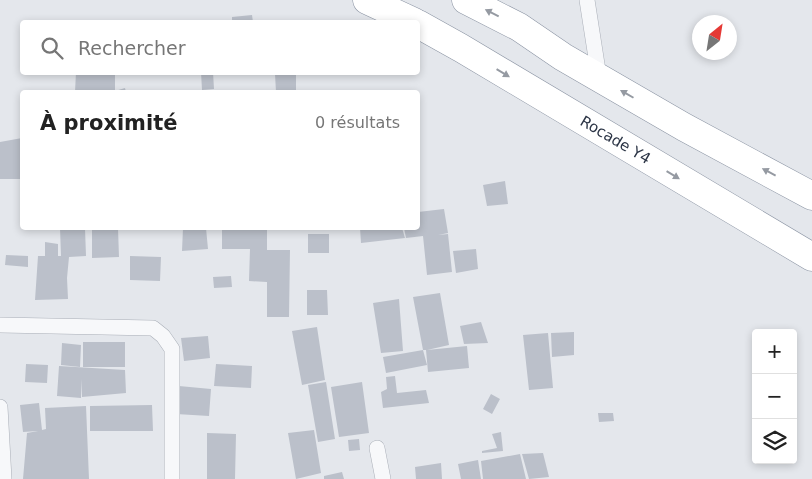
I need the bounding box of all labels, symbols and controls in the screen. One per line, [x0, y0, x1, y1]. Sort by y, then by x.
one-way arrow [485, 9, 499, 17]
north arrow [692, 15, 737, 60]
search box [20, 20, 420, 75]
icon: search [38, 34, 66, 62]
text: Rechercher [78, 37, 186, 59]
one-way arrow [496, 69, 509, 78]
one-way arrow [620, 90, 634, 98]
text: À proximité [40, 111, 177, 135]
street label: Rocade Y4 [577, 112, 654, 168]
text: 0 résultats [315, 113, 400, 132]
one-way arrow [762, 168, 777, 176]
one-way arrow [666, 170, 679, 179]
map controls [752, 329, 797, 464]
button: + [752, 329, 797, 374]
button: − [752, 374, 797, 419]
button: layers [752, 419, 797, 464]

